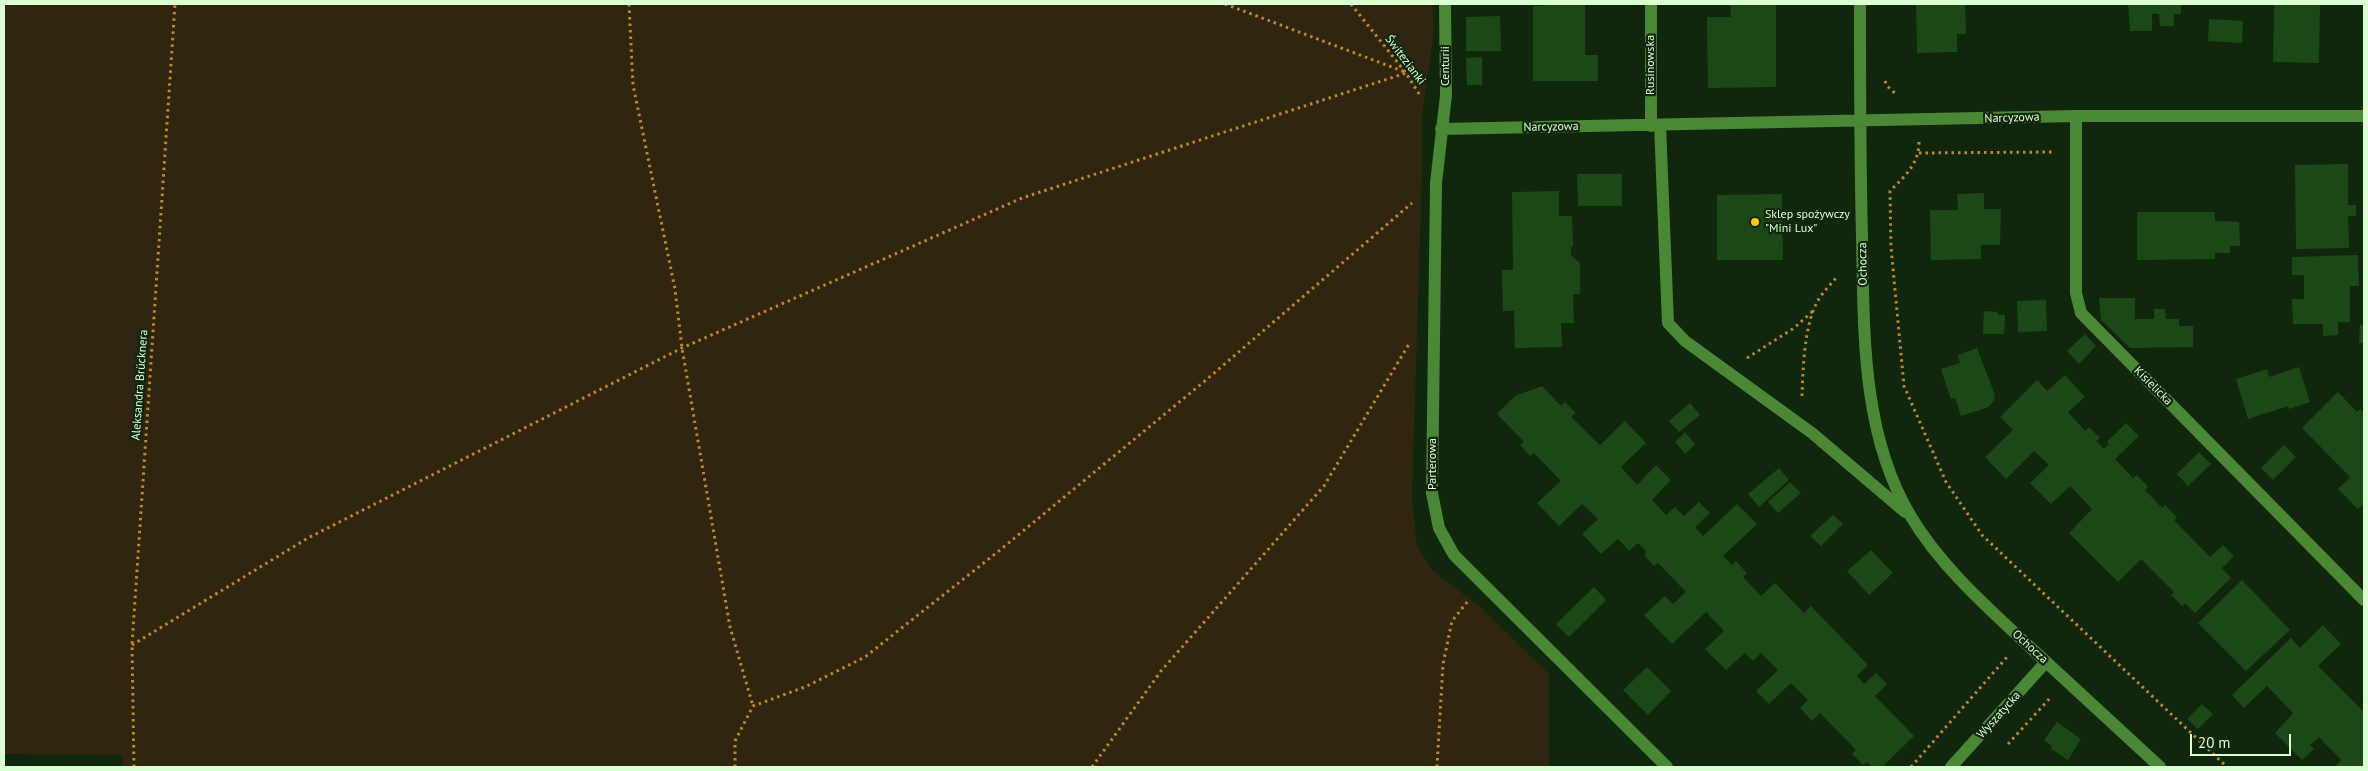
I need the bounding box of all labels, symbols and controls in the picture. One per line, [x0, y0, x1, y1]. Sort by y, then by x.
street label: Świtezianki [1382, 32, 1428, 88]
street label: Rusinowska [1644, 35, 1658, 95]
street label: Centurii [1439, 46, 1453, 86]
street label: Narcyzowa [1984, 110, 2040, 126]
street label: Narcyzowa [1523, 119, 1579, 135]
place label: Sklep spożywczy "Mini Lux" [1765, 208, 1850, 236]
marker: Sklep spożywczy "Mini Lux" [1749, 216, 1761, 228]
street label: Ochocza [1855, 242, 1871, 286]
street label: Aleksandra Brücknera [129, 329, 151, 441]
street label: Kisielicka [2131, 364, 2175, 408]
street label: Parterowa [1426, 438, 1440, 490]
street label: Ochocza [2009, 627, 2051, 667]
street label: Wyszatycka [1974, 689, 2024, 741]
scale bar [2193, 724, 2294, 756]
text: 20 m [2198, 733, 2231, 752]

